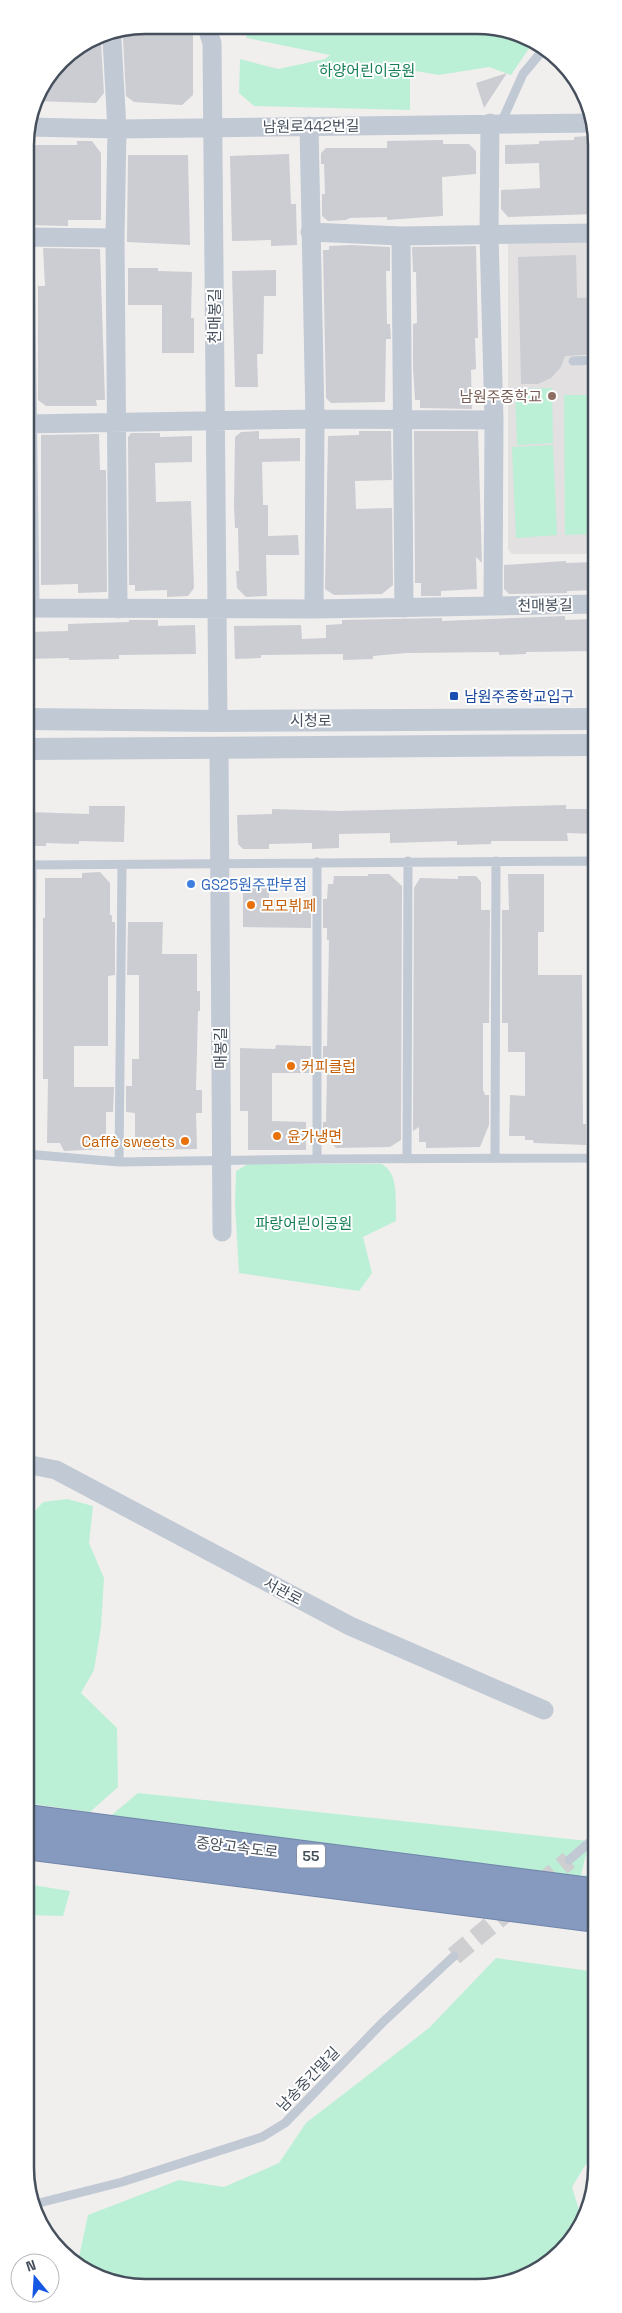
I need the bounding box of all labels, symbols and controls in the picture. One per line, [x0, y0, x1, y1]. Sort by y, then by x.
park label: 하양어린이공원 [319, 61, 415, 80]
street label: 남원로442번길 [262, 116, 360, 136]
street label: 천매봉길 [205, 288, 224, 344]
place label: 남원주중학교 [459, 387, 542, 406]
marker: 남원주중학교 [546, 390, 558, 402]
street label: 천매봉길 [517, 595, 573, 615]
place label: 남원주중학교입구 [464, 687, 574, 706]
marker: 남원주중학교입구 [448, 690, 460, 702]
street label: 시청로 [290, 711, 332, 730]
place label: GS25원주판부점 [201, 875, 307, 894]
marker: GS25원주판부점 [185, 878, 197, 890]
place label: 모모뷔페 [261, 896, 316, 915]
marker: 모모뷔페 [245, 899, 257, 911]
street label: 매봉길 [211, 1027, 230, 1069]
place label: 커피클럽 [301, 1057, 356, 1076]
marker: 커피클럽 [285, 1060, 297, 1072]
place label: 윤가냉면 [287, 1127, 342, 1146]
marker: 윤가냉면 [271, 1130, 283, 1142]
place label: Caffè sweets [81, 1132, 175, 1151]
marker: Caffè sweets [179, 1135, 191, 1147]
park label: 파랑어린이공원 [256, 1214, 352, 1233]
street label: 서관로 [260, 1573, 306, 1609]
street label: 중앙고속도로 [195, 1833, 279, 1861]
road number: 55 [297, 1844, 325, 1868]
street label: 남송중간말길 [272, 2043, 344, 2115]
north arrow [10, 2253, 60, 2303]
text: N [24, 2256, 38, 2276]

